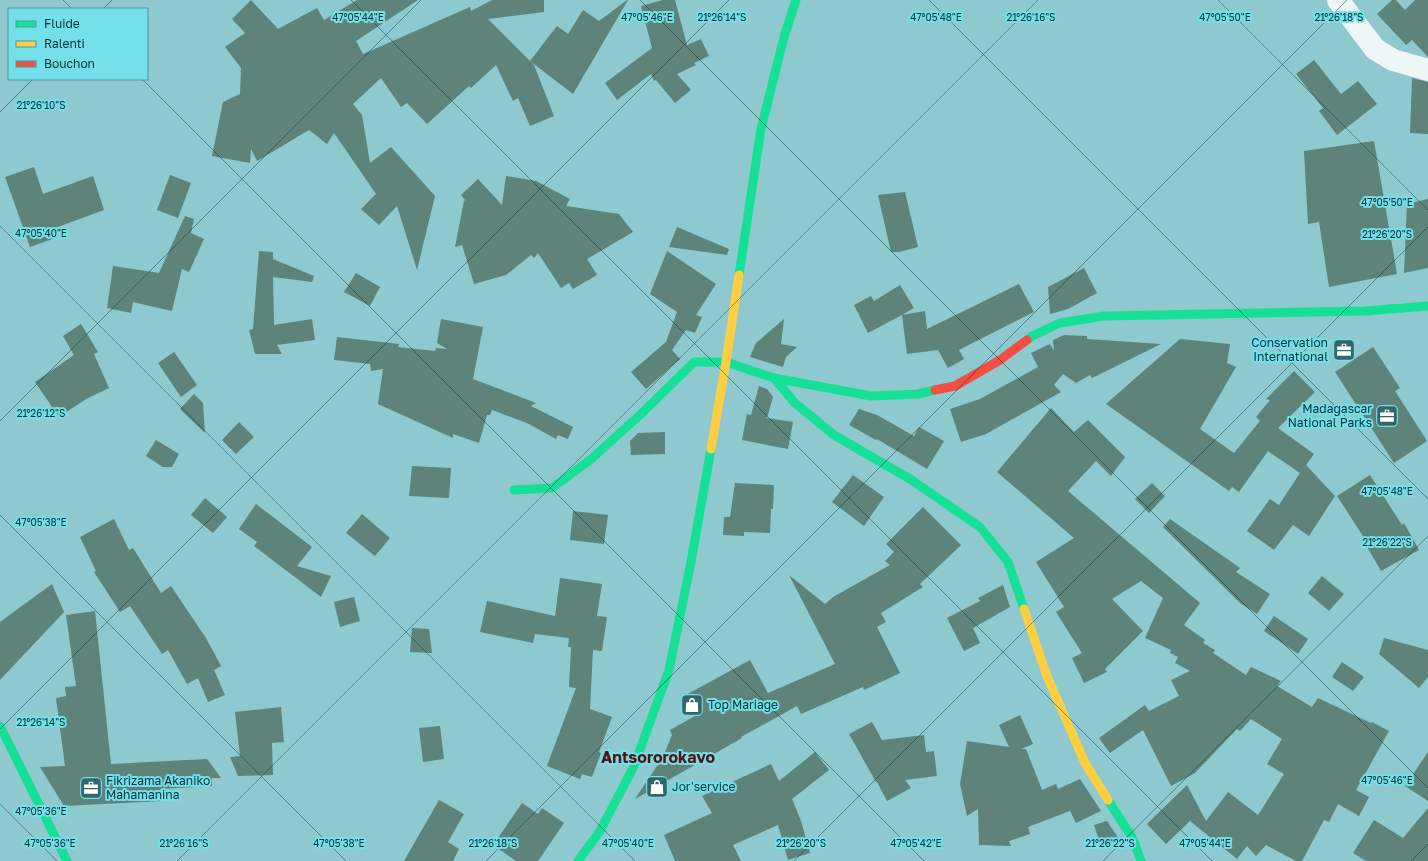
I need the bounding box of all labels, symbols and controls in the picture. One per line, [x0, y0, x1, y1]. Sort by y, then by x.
legend [8, 8, 148, 80]
text: 47°05'44"E [332, 11, 384, 23]
text: 47°05'46"E [621, 11, 673, 23]
text: 21°26'14"S [697, 11, 747, 23]
text: 47°05'48"E [910, 11, 962, 23]
text: 21°26'16"S [1007, 11, 1056, 23]
text: 47°05'50"E [1199, 11, 1251, 23]
text: 21°26'18"S [1314, 11, 1364, 23]
text: Fluide [44, 16, 80, 31]
text: Ralenti [44, 36, 85, 51]
text: Bouchon [44, 56, 95, 71]
text: 21°26'10"S [16, 99, 66, 111]
text: 47°05'50"E [1361, 196, 1413, 208]
text: 47°05'40"E [15, 227, 67, 239]
text: 21°26'20"S [1362, 228, 1412, 240]
place label: Conservation International [1251, 335, 1328, 364]
office icon: Conservation International [1331, 337, 1357, 363]
place label: Madagascar National Parks [1288, 401, 1372, 430]
office icon: Madagascar National Parks [1374, 403, 1400, 429]
text: 21°26'12"S [17, 407, 65, 419]
text: 47°05'48"E [1361, 485, 1413, 497]
text: 47°05'38"E [15, 516, 67, 528]
text: 21°26'22"S [1362, 536, 1412, 548]
shop icon: Top Mariage [679, 692, 705, 718]
place label: Top Mariage [708, 697, 778, 712]
text: 21°26'14"S [16, 716, 66, 728]
district label: Antsororokavo [601, 747, 716, 767]
place label: Fikrizama Akaniko Mahamanina [106, 773, 210, 802]
shop icon: Jor'service [644, 774, 670, 800]
text: 47°05'46"E [1361, 774, 1413, 786]
office icon: Fikrizama Akaniko Mahamanina [78, 775, 104, 801]
place label: Jor'service [672, 779, 735, 794]
text: 47°05'36"E [15, 805, 67, 817]
text: 47°05'36"E [24, 837, 76, 849]
text: 21°26'16"S [160, 837, 209, 849]
text: 47°05'38"E [313, 837, 365, 849]
text: 21°26'18"S [468, 837, 518, 849]
text: 47°05'40"E [602, 837, 654, 849]
text: 21°26'20"S [776, 837, 826, 849]
text: 47°05'42"E [890, 837, 942, 849]
text: 21°26'22"S [1085, 837, 1135, 849]
text: 47°05'44"E [1179, 837, 1231, 849]

